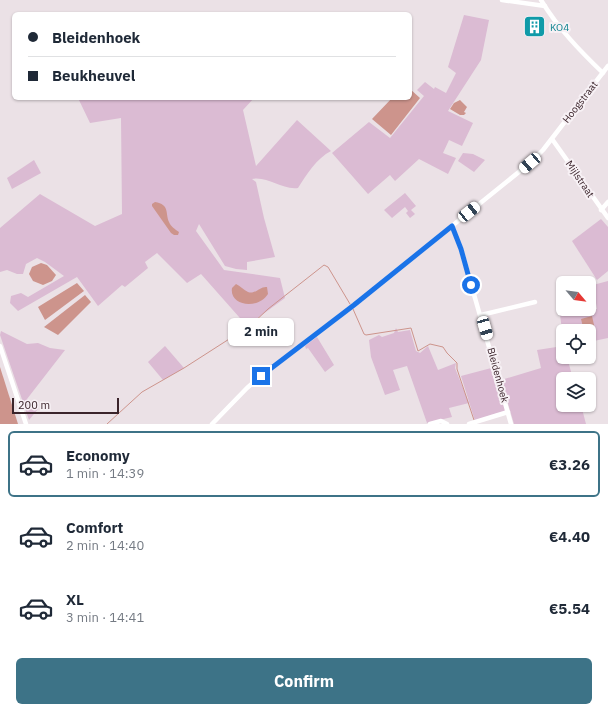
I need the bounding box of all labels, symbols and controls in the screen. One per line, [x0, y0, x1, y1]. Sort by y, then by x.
building icon: KO4 [521, 14, 547, 40]
place label: KO4 [550, 21, 569, 34]
text: Bleidenhoek [52, 28, 140, 47]
text: Beukheuvel [52, 66, 135, 85]
street label: Hoogstraat [560, 78, 601, 126]
car [517, 151, 543, 175]
street label: Mijlstraat [563, 158, 597, 200]
car [456, 200, 482, 224]
route start [462, 276, 480, 294]
north arrow [556, 276, 596, 316]
map controls [556, 276, 596, 412]
car [476, 315, 494, 341]
callout: 2 min [228, 318, 294, 346]
text: 2 min [244, 323, 278, 340]
button: locate [556, 324, 596, 364]
street label: Bleidenhoek [484, 346, 512, 405]
route end [252, 367, 270, 385]
button: layers [556, 372, 596, 412]
scale bar [12, 396, 119, 415]
text: 200 m [18, 398, 50, 412]
icon: car [18, 446, 54, 482]
text: Economy [66, 446, 130, 465]
text: €3.26 [549, 455, 590, 474]
text: 1 min · 14:39 [66, 465, 144, 482]
icon: car [18, 518, 54, 554]
text: Comfort [66, 518, 123, 537]
text: €4.40 [549, 527, 590, 546]
text: 2 min · 14:40 [66, 537, 144, 554]
icon: car [18, 590, 54, 626]
text: XL [66, 590, 84, 609]
text: €5.54 [549, 599, 590, 618]
text: 3 min · 14:41 [66, 609, 144, 626]
button: Confirm [16, 658, 592, 704]

